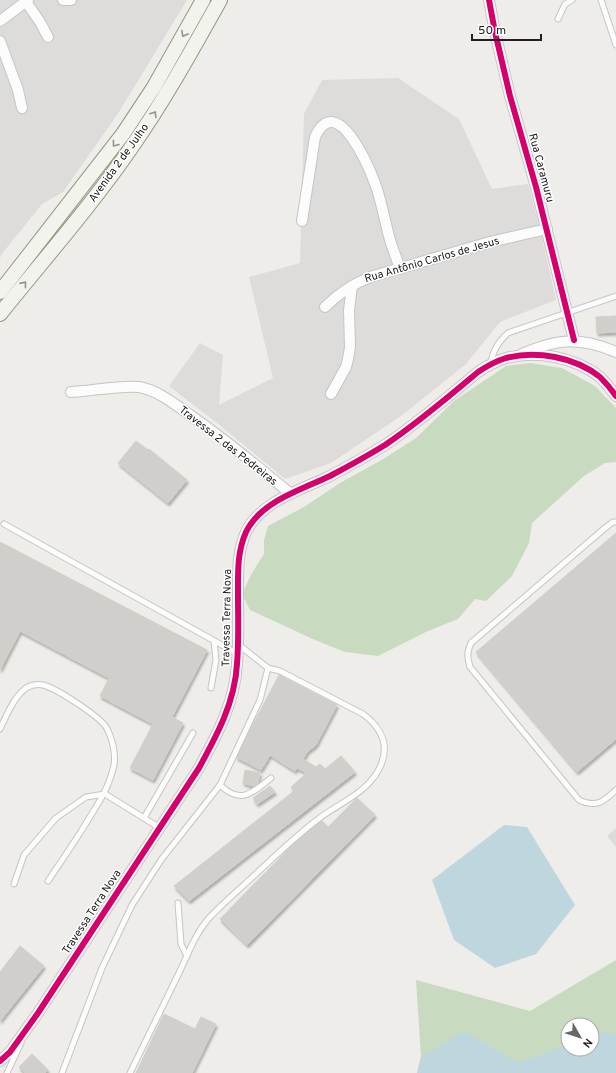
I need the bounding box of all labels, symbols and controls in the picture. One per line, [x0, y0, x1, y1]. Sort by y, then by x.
scale bar [472, 16, 541, 42]
text: 50 m [478, 23, 506, 39]
one-way arrow [182, 30, 189, 37]
one-way arrow [149, 111, 157, 118]
street label: Avenida 2 de Julho [86, 121, 152, 205]
street label: Rua Caramuru [525, 132, 557, 204]
one-way arrow [112, 140, 120, 147]
street label: Rua Antônio Carlos de Jesus [363, 234, 501, 286]
one-way arrow [20, 281, 27, 289]
street label: Travessa 2 das Pedreiras [176, 403, 280, 489]
street label: Travessa Terra Nova [219, 569, 235, 667]
street label: Travessa Terra Nova [59, 867, 125, 957]
north arrow [560, 1017, 600, 1057]
text: N [579, 1035, 595, 1050]

